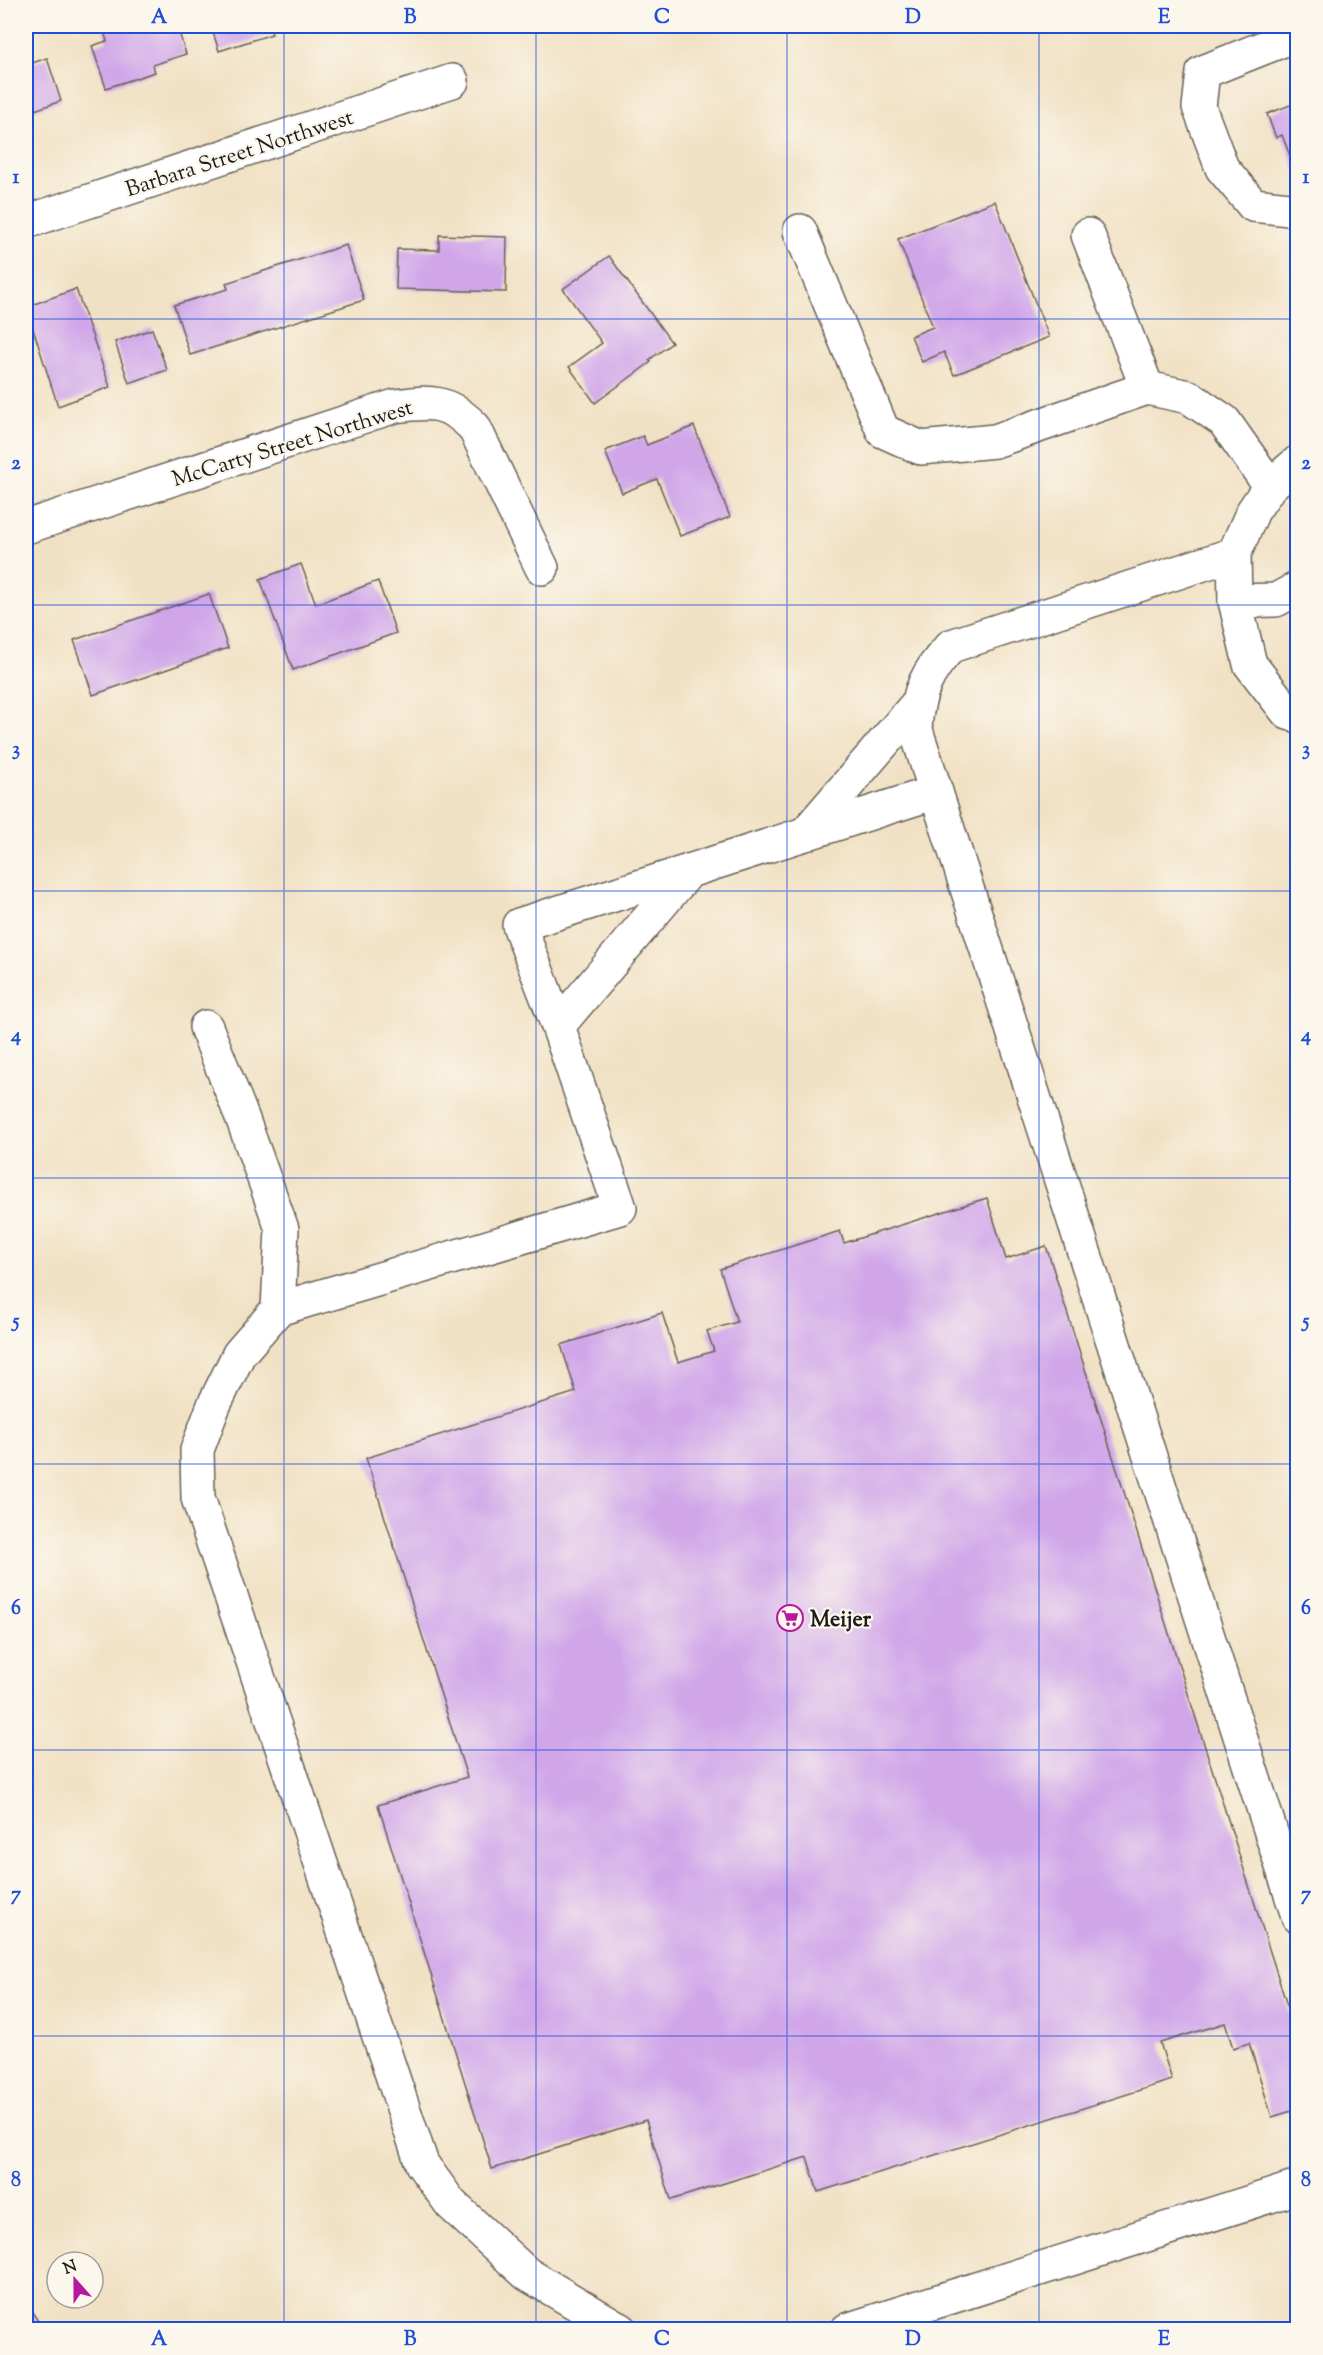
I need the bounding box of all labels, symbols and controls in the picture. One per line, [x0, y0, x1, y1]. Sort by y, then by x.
text: A [151, 4, 168, 33]
text: B [404, 4, 417, 33]
text: C [654, 4, 670, 33]
text: D [905, 4, 921, 33]
text: E [1158, 4, 1171, 33]
street label: Barbara Street Northwest [122, 103, 359, 207]
text: 1 [13, 164, 20, 193]
text: 1 [1303, 164, 1310, 193]
street label: McCarty Street Northwest [169, 393, 418, 497]
text: 2 [11, 450, 21, 479]
text: 2 [1301, 450, 1311, 479]
text: 3 [12, 736, 20, 765]
text: 3 [1302, 736, 1310, 765]
text: 4 [10, 1022, 21, 1051]
text: 4 [1300, 1022, 1311, 1051]
text: 5 [11, 1308, 20, 1337]
text: 5 [1301, 1308, 1310, 1337]
text: 6 [11, 1595, 21, 1624]
text: 6 [1301, 1595, 1311, 1624]
supermarket icon: Meijer [775, 1603, 805, 1633]
place label: Meijer [810, 1605, 872, 1637]
text: 7 [11, 1881, 22, 1910]
text: 7 [1301, 1881, 1312, 1910]
text: 8 [11, 2167, 21, 2196]
text: 8 [1301, 2167, 1311, 2196]
north arrow [45, 2250, 105, 2310]
text: N [60, 2255, 81, 2281]
text: A [151, 2326, 168, 2355]
text: B [404, 2326, 417, 2355]
text: C [654, 2326, 670, 2355]
text: D [905, 2326, 921, 2355]
text: E [1158, 2326, 1171, 2355]

